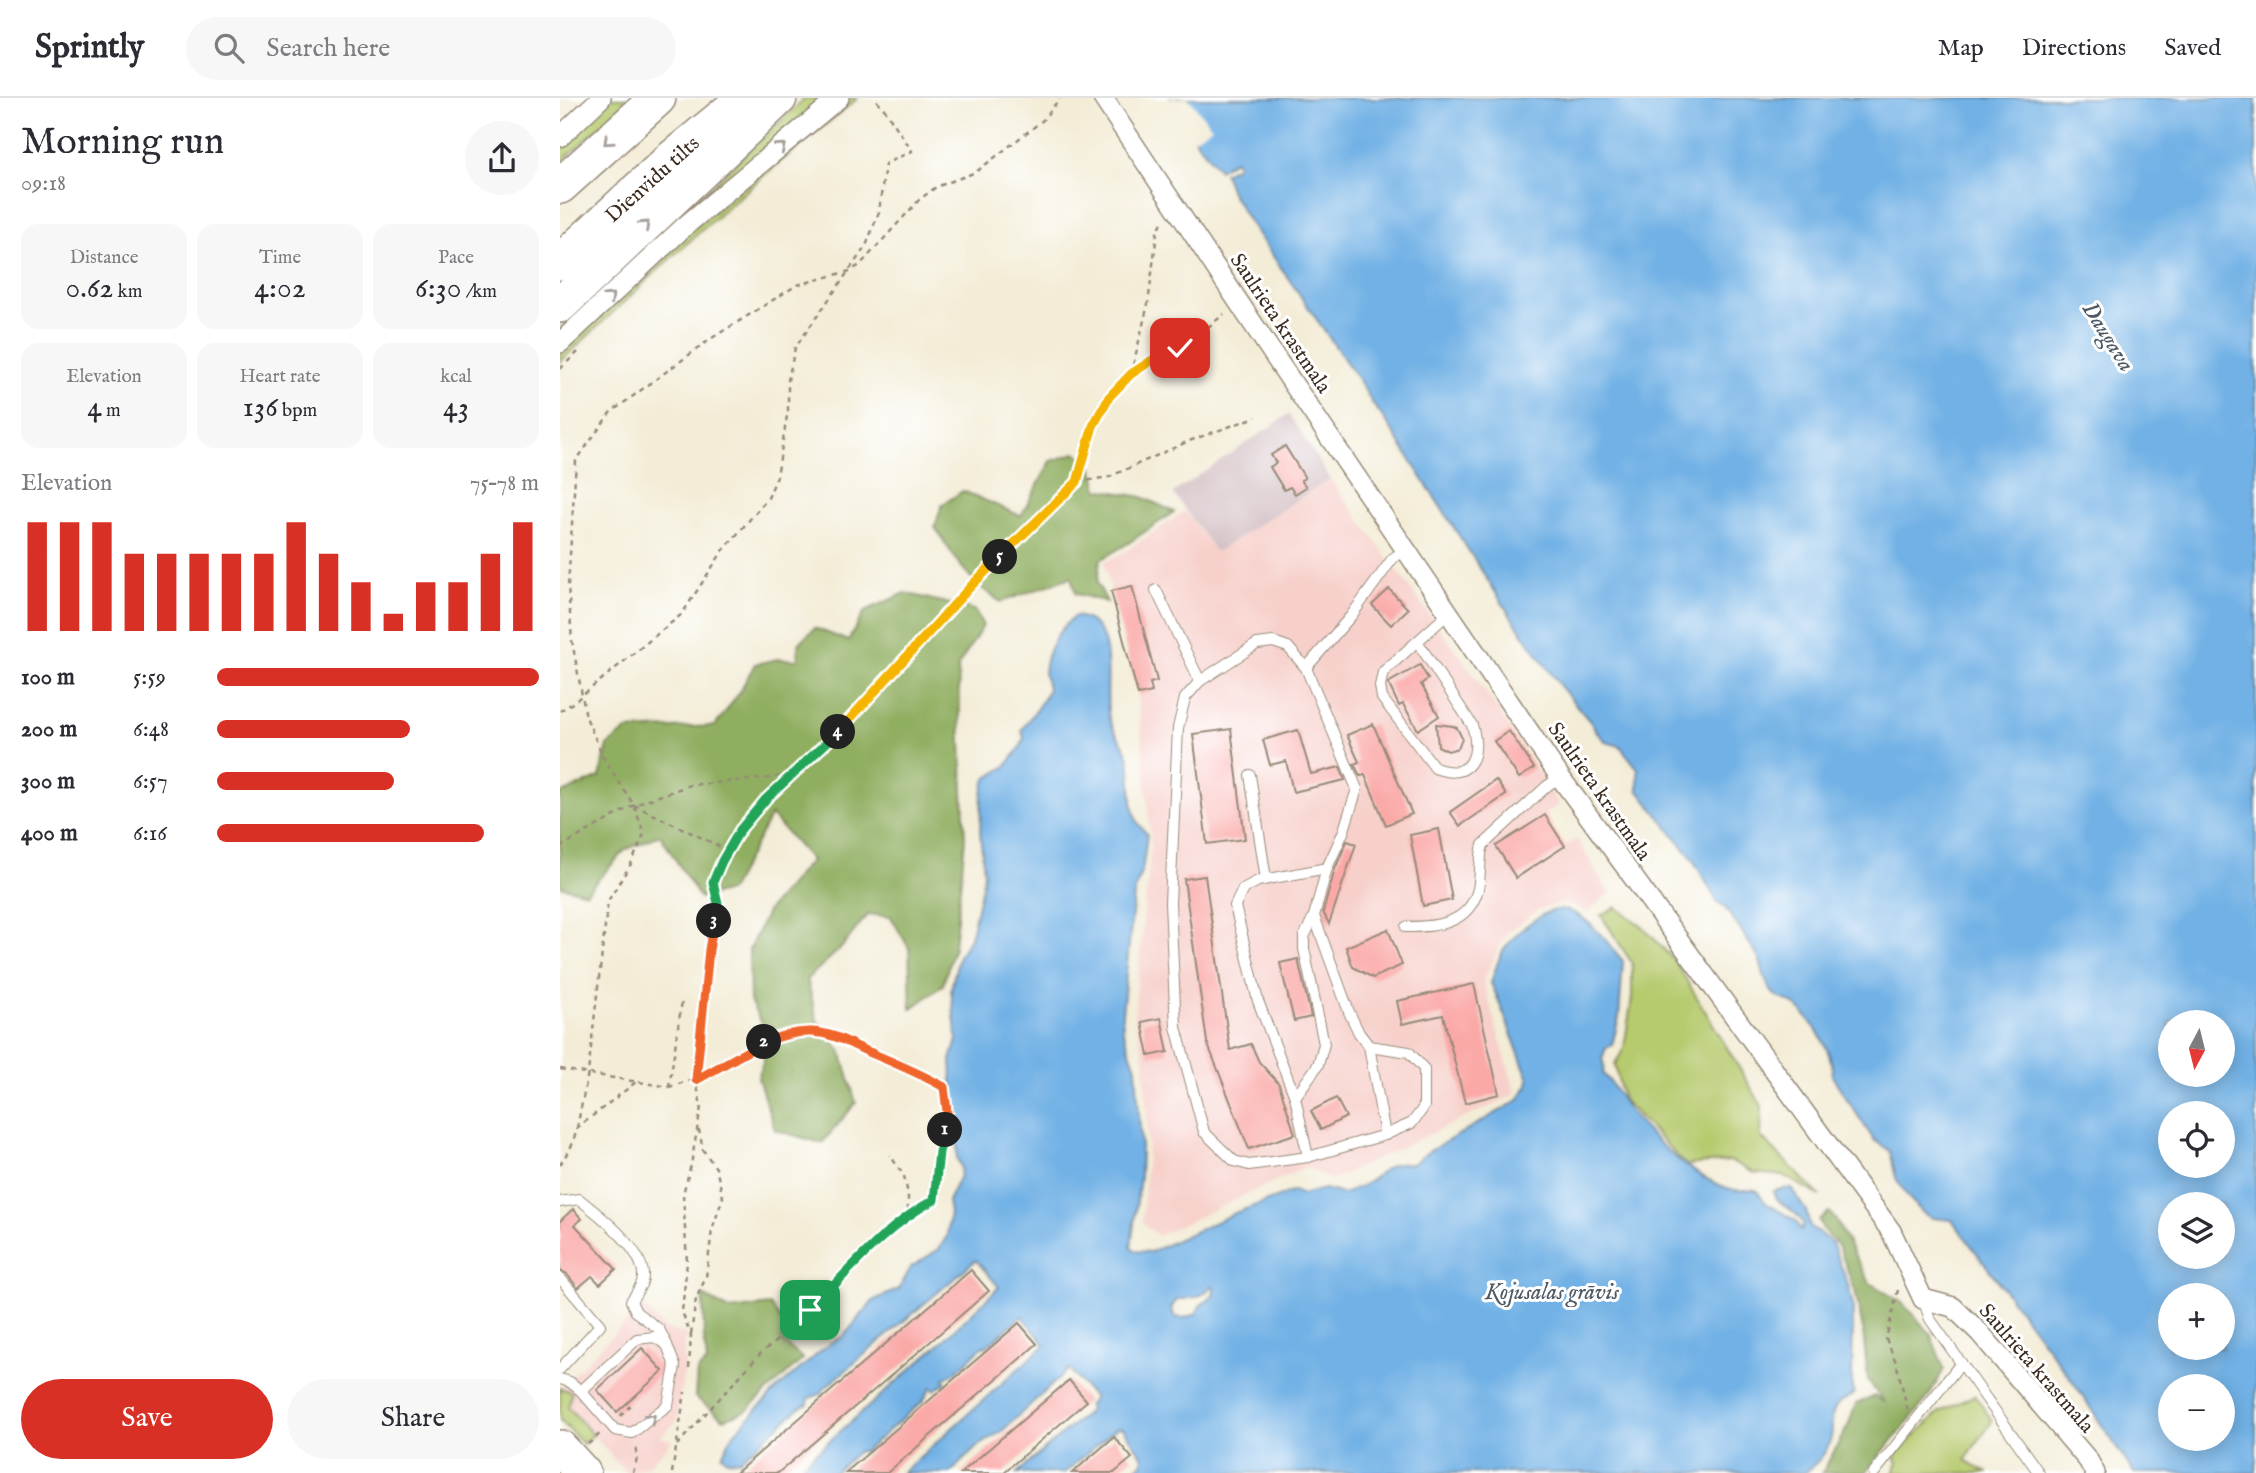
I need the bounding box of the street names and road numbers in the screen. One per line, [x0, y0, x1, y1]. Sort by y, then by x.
street label: Dienvidu tilts [600, 131, 706, 230]
street label: Saulrieta krastmala [1223, 249, 1337, 400]
street label: Saulrieta krastmala [1541, 717, 1657, 867]
street label: Saulrieta krastmala [1972, 1299, 2100, 1440]

